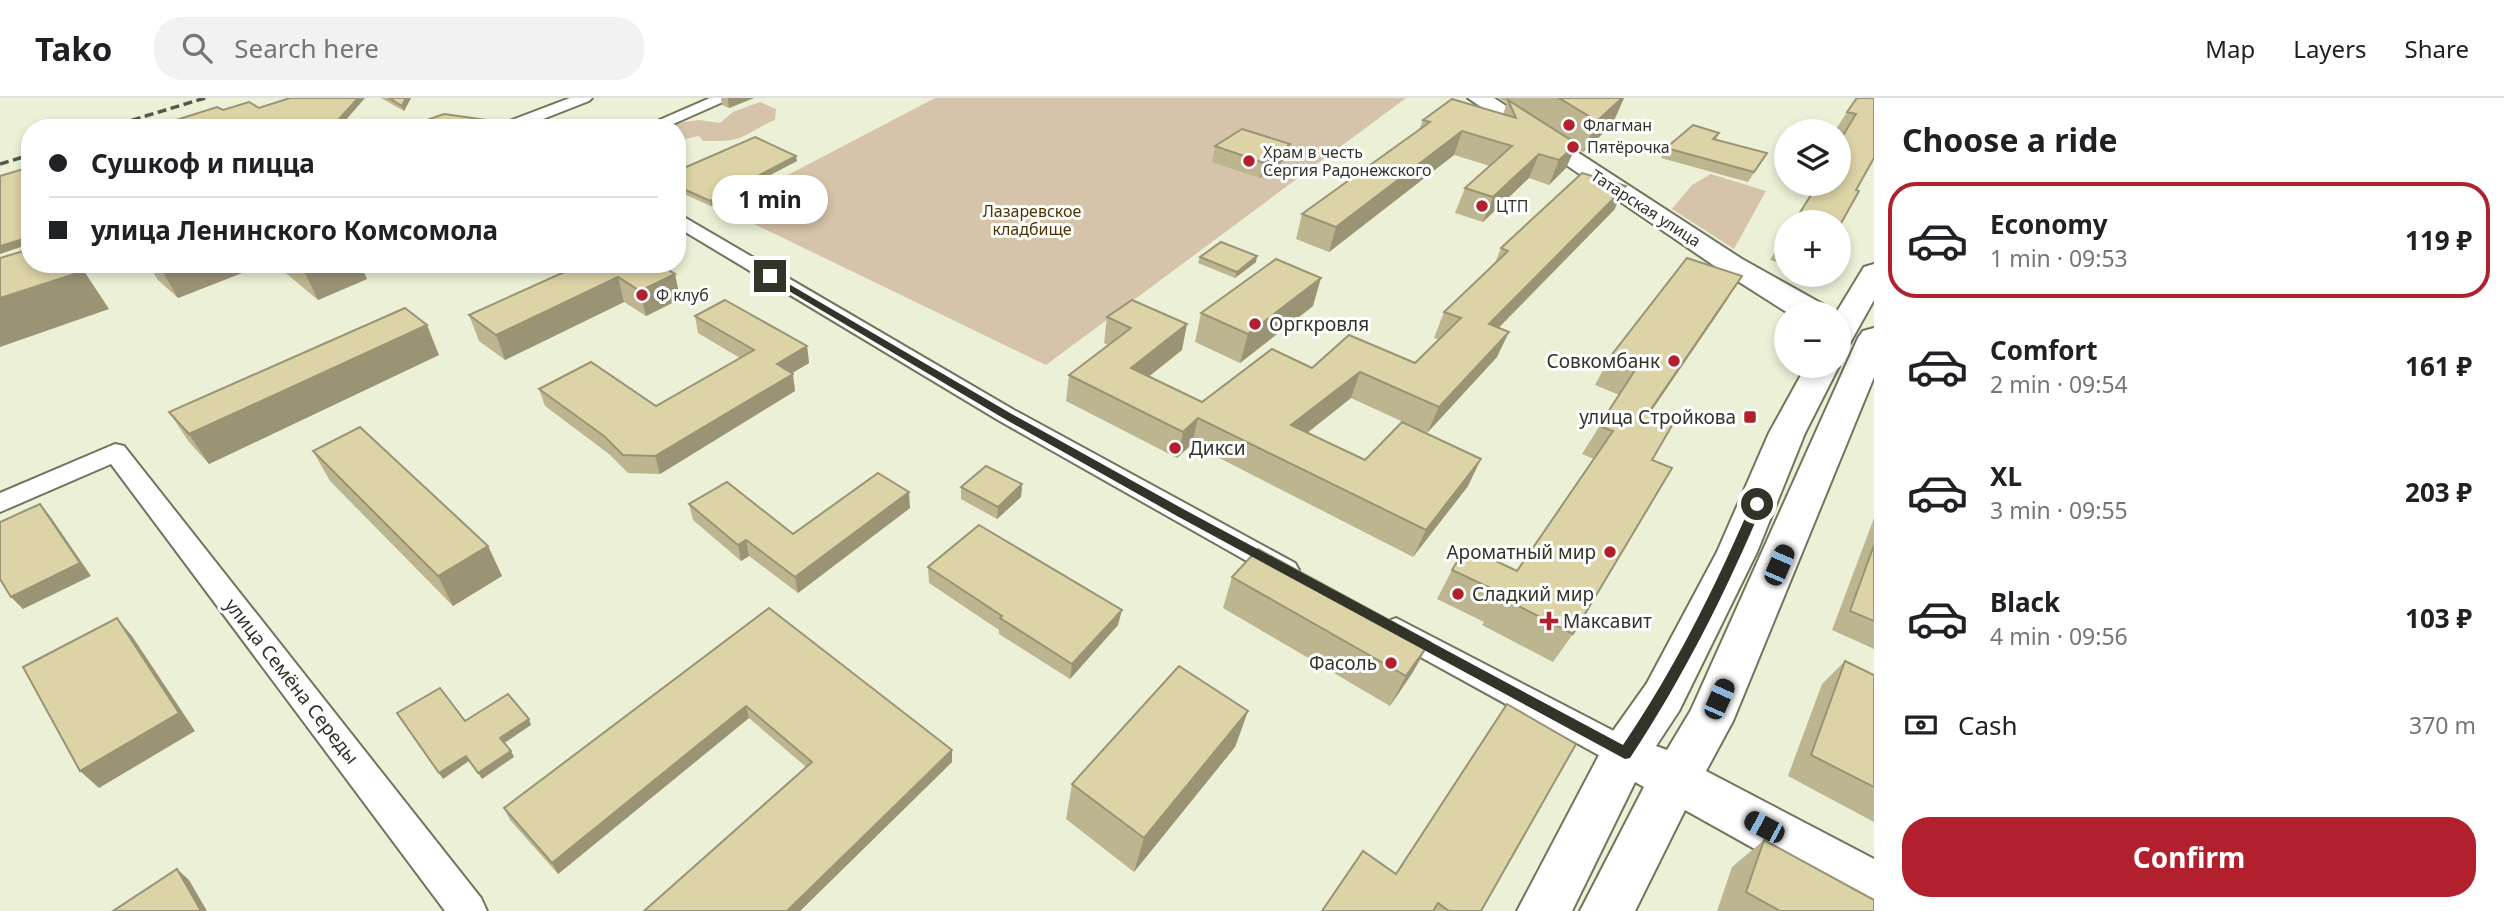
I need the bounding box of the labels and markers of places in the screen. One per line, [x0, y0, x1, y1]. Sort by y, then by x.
place label: Флагман [1583, 114, 1652, 136]
marker: Флагман [1561, 117, 1577, 133]
place label: Пятёрочка [1587, 136, 1670, 158]
marker: Пятёрочка [1565, 139, 1581, 155]
place label: Храм в честь Сергия Радонежского [1263, 141, 1432, 181]
marker: Храм в честь Сергия Радонежского [1241, 153, 1257, 169]
place label: ЦТП [1496, 195, 1528, 217]
marker: ЦТП [1474, 198, 1490, 214]
place label: Ф клуб [656, 284, 709, 306]
marker: Ф клуб [634, 287, 650, 303]
place label: Оргкровля [1269, 311, 1369, 337]
marker: Оргкровля [1247, 316, 1263, 332]
place label: Совкомбанк [1547, 348, 1660, 374]
marker: Совкомбанк [1666, 353, 1682, 369]
place label: улица Стройкова [1579, 404, 1736, 430]
marker: улица Стройкова [1742, 409, 1758, 425]
place label: Дикси [1189, 435, 1246, 461]
marker: Дикси [1167, 440, 1183, 456]
place label: Ароматный мир [1446, 539, 1596, 565]
marker: Ароматный мир [1602, 544, 1618, 560]
place label: Сладкий мир [1472, 581, 1594, 607]
marker: Сладкий мир [1450, 586, 1466, 602]
place label: Максавит [1563, 608, 1652, 634]
marker: Максавит [1541, 613, 1557, 629]
place label: Фасоль [1309, 650, 1377, 676]
marker: Фасоль [1383, 655, 1399, 671]

